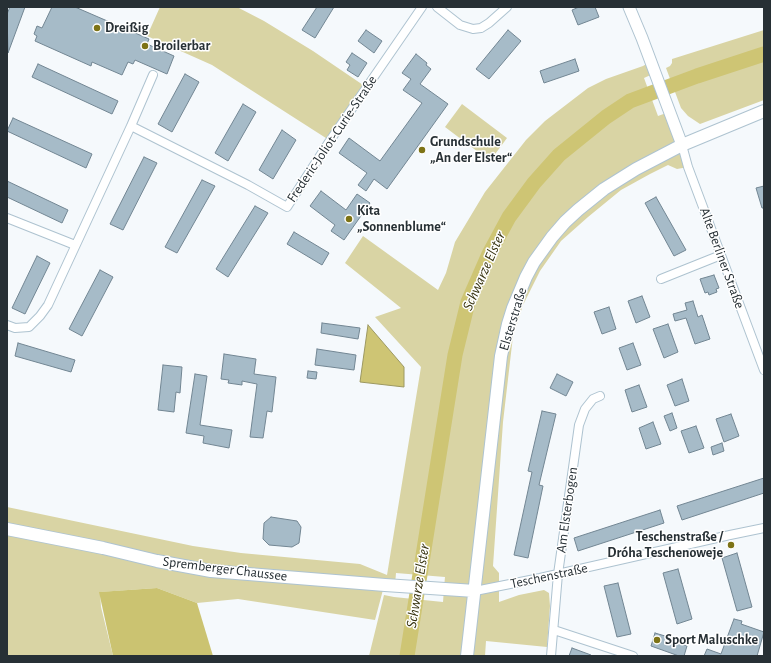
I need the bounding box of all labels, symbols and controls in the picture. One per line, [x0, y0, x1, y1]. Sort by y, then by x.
place label: Dreißig [105, 20, 148, 36]
marker: Dreißig [92, 23, 102, 33]
place label: Broilerbar [153, 38, 210, 54]
marker: Broilerbar [140, 41, 150, 51]
street label: Frederic-Joliot-Curie-Straße [283, 72, 381, 206]
place label: Grundschule „An der Elster“ [430, 134, 512, 166]
marker: Grundschule „An der Elster“ [417, 145, 427, 155]
place label: Kita „Sonnenblume“ [357, 203, 446, 236]
street label: Alte Berliner Straße [696, 205, 748, 311]
marker: Kita „Sonnenblume“ [344, 214, 354, 224]
water label: Schwarze Elster [459, 229, 509, 313]
street label: Elsterstraße [495, 285, 531, 353]
street label: Am Elsterbogen [553, 466, 581, 554]
place label: Teschenstraße / Dróha Teschenoweje [607, 529, 723, 562]
marker: Teschenstraße / Dróha Teschenoweje [726, 540, 736, 550]
water label: Schwarze Elster [403, 543, 433, 629]
street label: Spremberger Chaussee [162, 553, 288, 585]
street label: Teschenstraße [509, 560, 589, 592]
place label: Sport Maluschke [665, 632, 758, 648]
marker: Sport Maluschke [652, 635, 662, 645]

